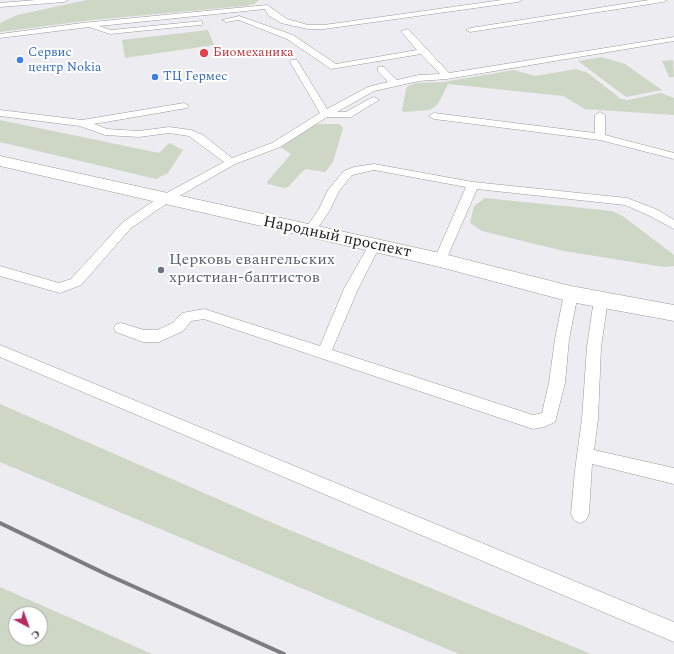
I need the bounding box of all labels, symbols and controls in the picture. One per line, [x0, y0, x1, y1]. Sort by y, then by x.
place label: Сервис центр Nokia [28, 45, 101, 76]
place label: Биомеханика [213, 45, 294, 61]
marker: Биомеханика [198, 47, 210, 59]
marker: Сервис центр Nokia [15, 55, 25, 65]
place label: ТЦ Гермес [163, 69, 227, 85]
marker: ТЦ Гермес [150, 72, 160, 82]
street label: Народный проспект [261, 213, 413, 263]
place label: Церковь евангельских христиан-баптистов [169, 251, 335, 289]
marker: Церковь евангельских христиан-баптистов [156, 265, 166, 275]
north arrow [8, 606, 48, 646]
text: С [27, 626, 44, 644]

